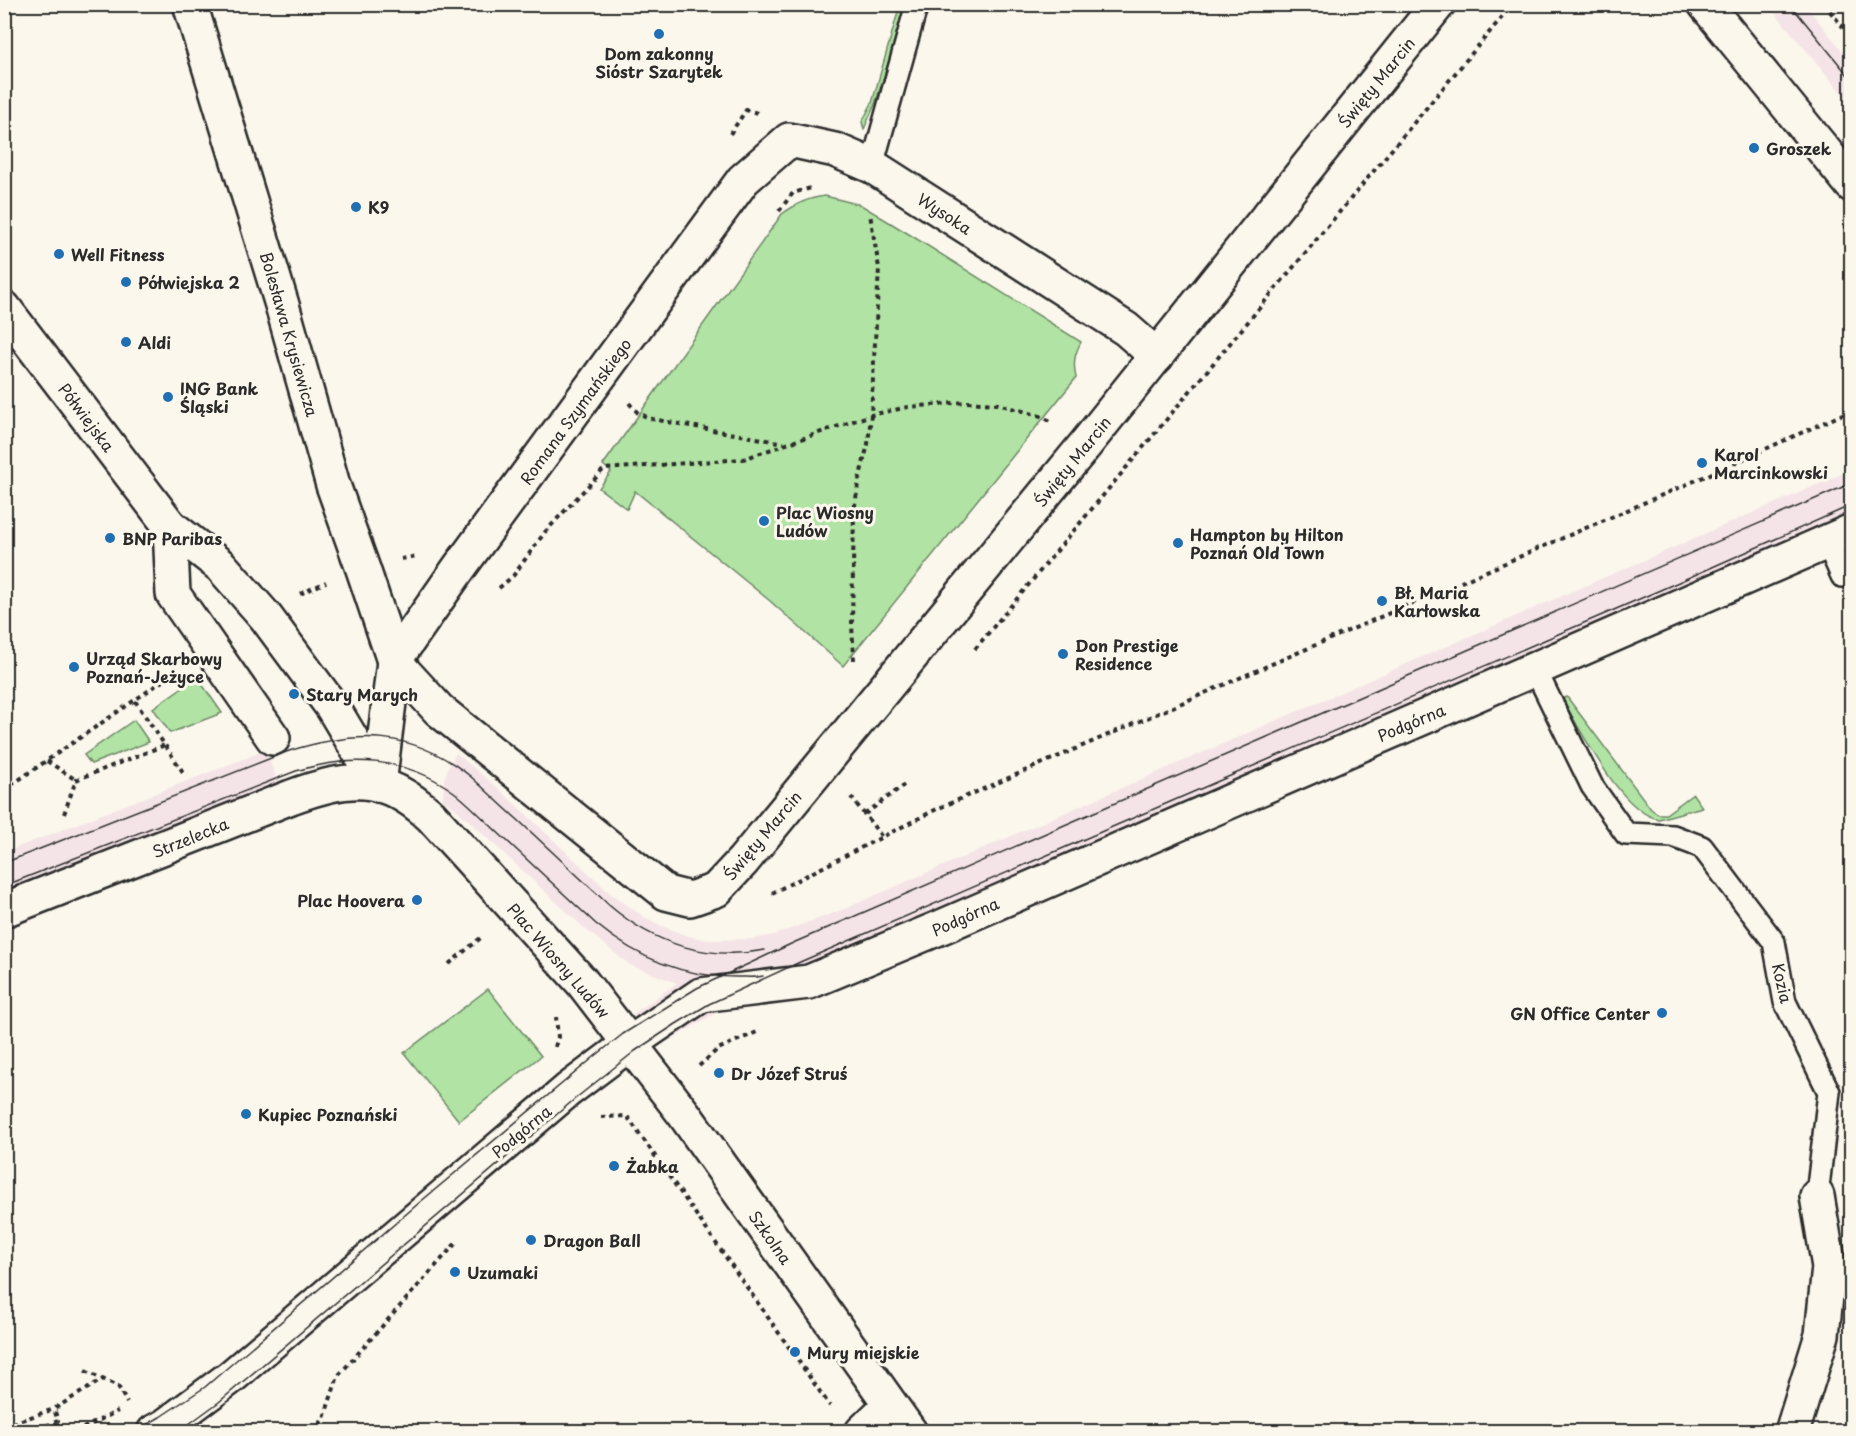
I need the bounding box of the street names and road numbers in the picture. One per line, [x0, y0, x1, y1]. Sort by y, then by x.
street label: Święty Marcin [1332, 32, 1420, 132]
street label: Wysoka [913, 186, 977, 240]
street label: Bolesława Krysiewicza [255, 249, 325, 419]
street label: Romana Szymańskiego [514, 333, 636, 489]
street label: Półwiejska [53, 377, 121, 457]
street label: Święty Marcin [1028, 411, 1116, 511]
street label: Podgórna [1373, 697, 1449, 747]
street label: Święty Marcin [717, 785, 807, 885]
street label: Strzelecka [148, 811, 232, 863]
street label: Podgórna [927, 890, 1003, 942]
street label: Plac Wiosny Ludów [502, 897, 616, 1023]
street label: Kozia [1767, 961, 1799, 1006]
street label: Podgórna [486, 1099, 556, 1163]
street label: Szkolna [744, 1205, 798, 1269]

